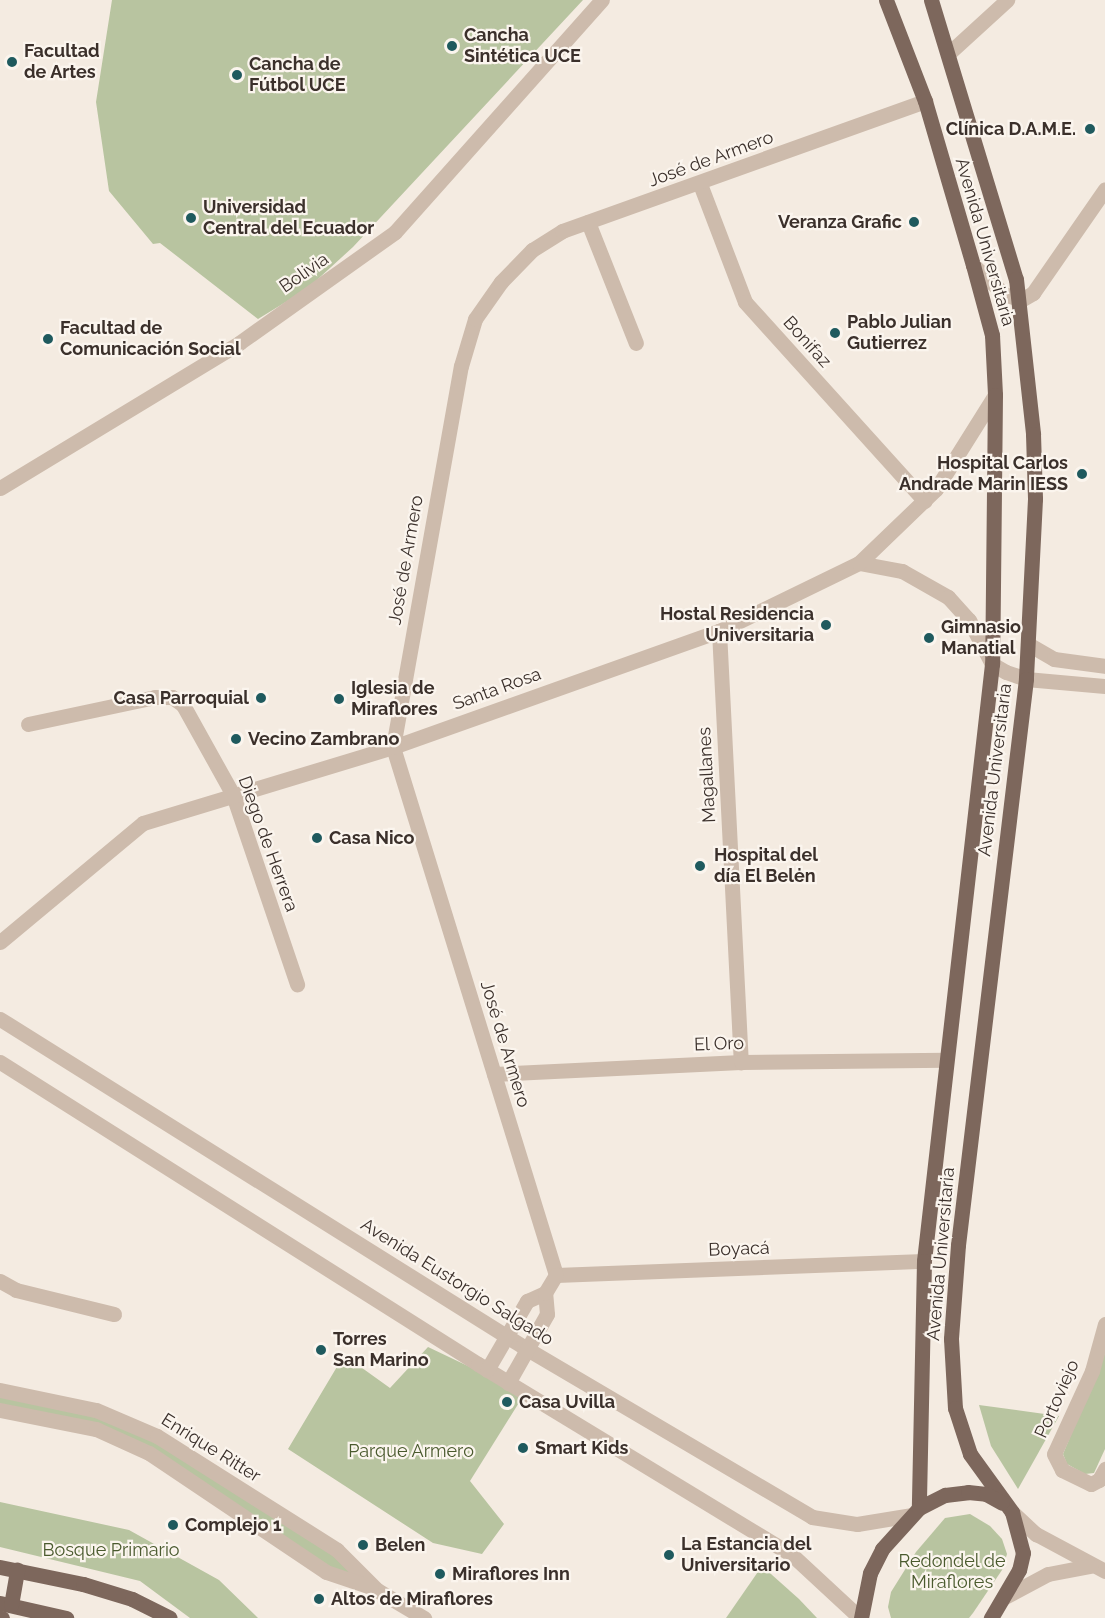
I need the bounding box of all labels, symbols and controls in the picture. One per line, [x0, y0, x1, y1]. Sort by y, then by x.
place label: Cancha Sintética UCE [464, 25, 581, 68]
marker: Cancha Sintética UCE [445, 39, 459, 53]
place label: Facultad de Artes [24, 41, 100, 84]
place label: Cancha de Fútbol UCE [249, 54, 346, 97]
marker: Facultad de Artes [5, 55, 19, 69]
marker: Cancha de Fútbol UCE [230, 68, 244, 82]
place label: Clínica D.A.M.E. [946, 118, 1076, 140]
marker: Clínica D.A.M.E. [1081, 120, 1099, 138]
street label: José de Armero [645, 126, 777, 192]
street label: Avenida Universitaria [951, 155, 1019, 329]
place label: Universidad Central del Ecuador [203, 197, 375, 240]
marker: Universidad Central del Ecuador [184, 211, 198, 225]
place label: Veranza Grafic [778, 211, 902, 233]
marker: Veranza Grafic [907, 215, 921, 229]
street label: Bolivia [275, 248, 333, 298]
street label: Bonifaz [778, 312, 836, 372]
place label: Pablo Julian Gutierrez [847, 312, 952, 354]
place label: Facultad de Comunicación Social [60, 318, 241, 360]
marker: Pablo Julian Gutierrez [828, 326, 842, 340]
marker: Facultad de Comunicación Social [41, 332, 55, 346]
place label: Hospital Carlos Andrade Marin IESS [899, 453, 1068, 496]
marker: Hospital Carlos Andrade Marin IESS [1073, 465, 1091, 483]
street label: José de Armero [384, 493, 428, 627]
place label: Hostal Residencia Universitaria [659, 604, 814, 646]
place label: Gimnasio Manatial [941, 617, 1021, 660]
marker: Hostal Residencia Universitaria [819, 618, 833, 632]
marker: Gimnasio Manatial [922, 631, 936, 645]
street label: Santa Rosa [450, 663, 544, 715]
place label: Iglesia de Miraflores [351, 678, 438, 720]
street label: Avenida Universitaria [974, 682, 1016, 858]
place label: Casa Parroquial [113, 687, 249, 709]
marker: Casa Parroquial [254, 691, 268, 705]
marker: Iglesia de Miraflores [332, 692, 346, 706]
street label: Magallanes [694, 727, 720, 823]
place label: Vecino Zambrano [248, 728, 399, 750]
marker: Vecino Zambrano [229, 732, 243, 746]
street label: Diego de Herrera [233, 773, 303, 915]
place label: Casa Nico [329, 827, 415, 849]
marker: Casa Nico [310, 831, 324, 845]
place label: Hospital del día El Belėn [714, 845, 818, 888]
marker: Hospital del día El Belėn [691, 857, 709, 875]
street label: José de Armero [475, 978, 535, 1110]
street label: El Oro [693, 1032, 745, 1056]
street label: Avenida Universitaria [923, 1166, 959, 1342]
street label: Avenida Eustorgio Salgado [357, 1214, 557, 1350]
street label: Boyacá [708, 1237, 770, 1261]
place label: Torres San Marino [333, 1329, 429, 1372]
marker: Torres San Marino [314, 1343, 328, 1357]
street label: Portoviejo [1030, 1357, 1084, 1441]
place label: Casa Uvilla [519, 1391, 615, 1413]
marker: Casa Uvilla [500, 1395, 514, 1409]
street label: Enrique Ritter [157, 1409, 265, 1487]
place label: Smart Kids [535, 1437, 628, 1459]
park label: Parque Armero [348, 1440, 474, 1462]
marker: Smart Kids [516, 1441, 530, 1455]
place label: Complejo 1 [185, 1514, 282, 1536]
marker: Complejo 1 [166, 1518, 180, 1532]
place label: Belen [375, 1534, 425, 1556]
place label: La Estancia del Universitario [681, 1534, 811, 1576]
marker: Belen [356, 1538, 370, 1552]
park label: Bosque Primario [42, 1539, 180, 1561]
marker: La Estancia del Universitario [662, 1548, 676, 1562]
park label: Redondel de Miraflores [898, 1551, 1006, 1594]
place label: Miraflores Inn [452, 1563, 570, 1585]
marker: Miraflores Inn [433, 1567, 447, 1581]
place label: Altos de Miraflores [331, 1588, 493, 1610]
marker: Altos de Miraflores [312, 1592, 326, 1606]

